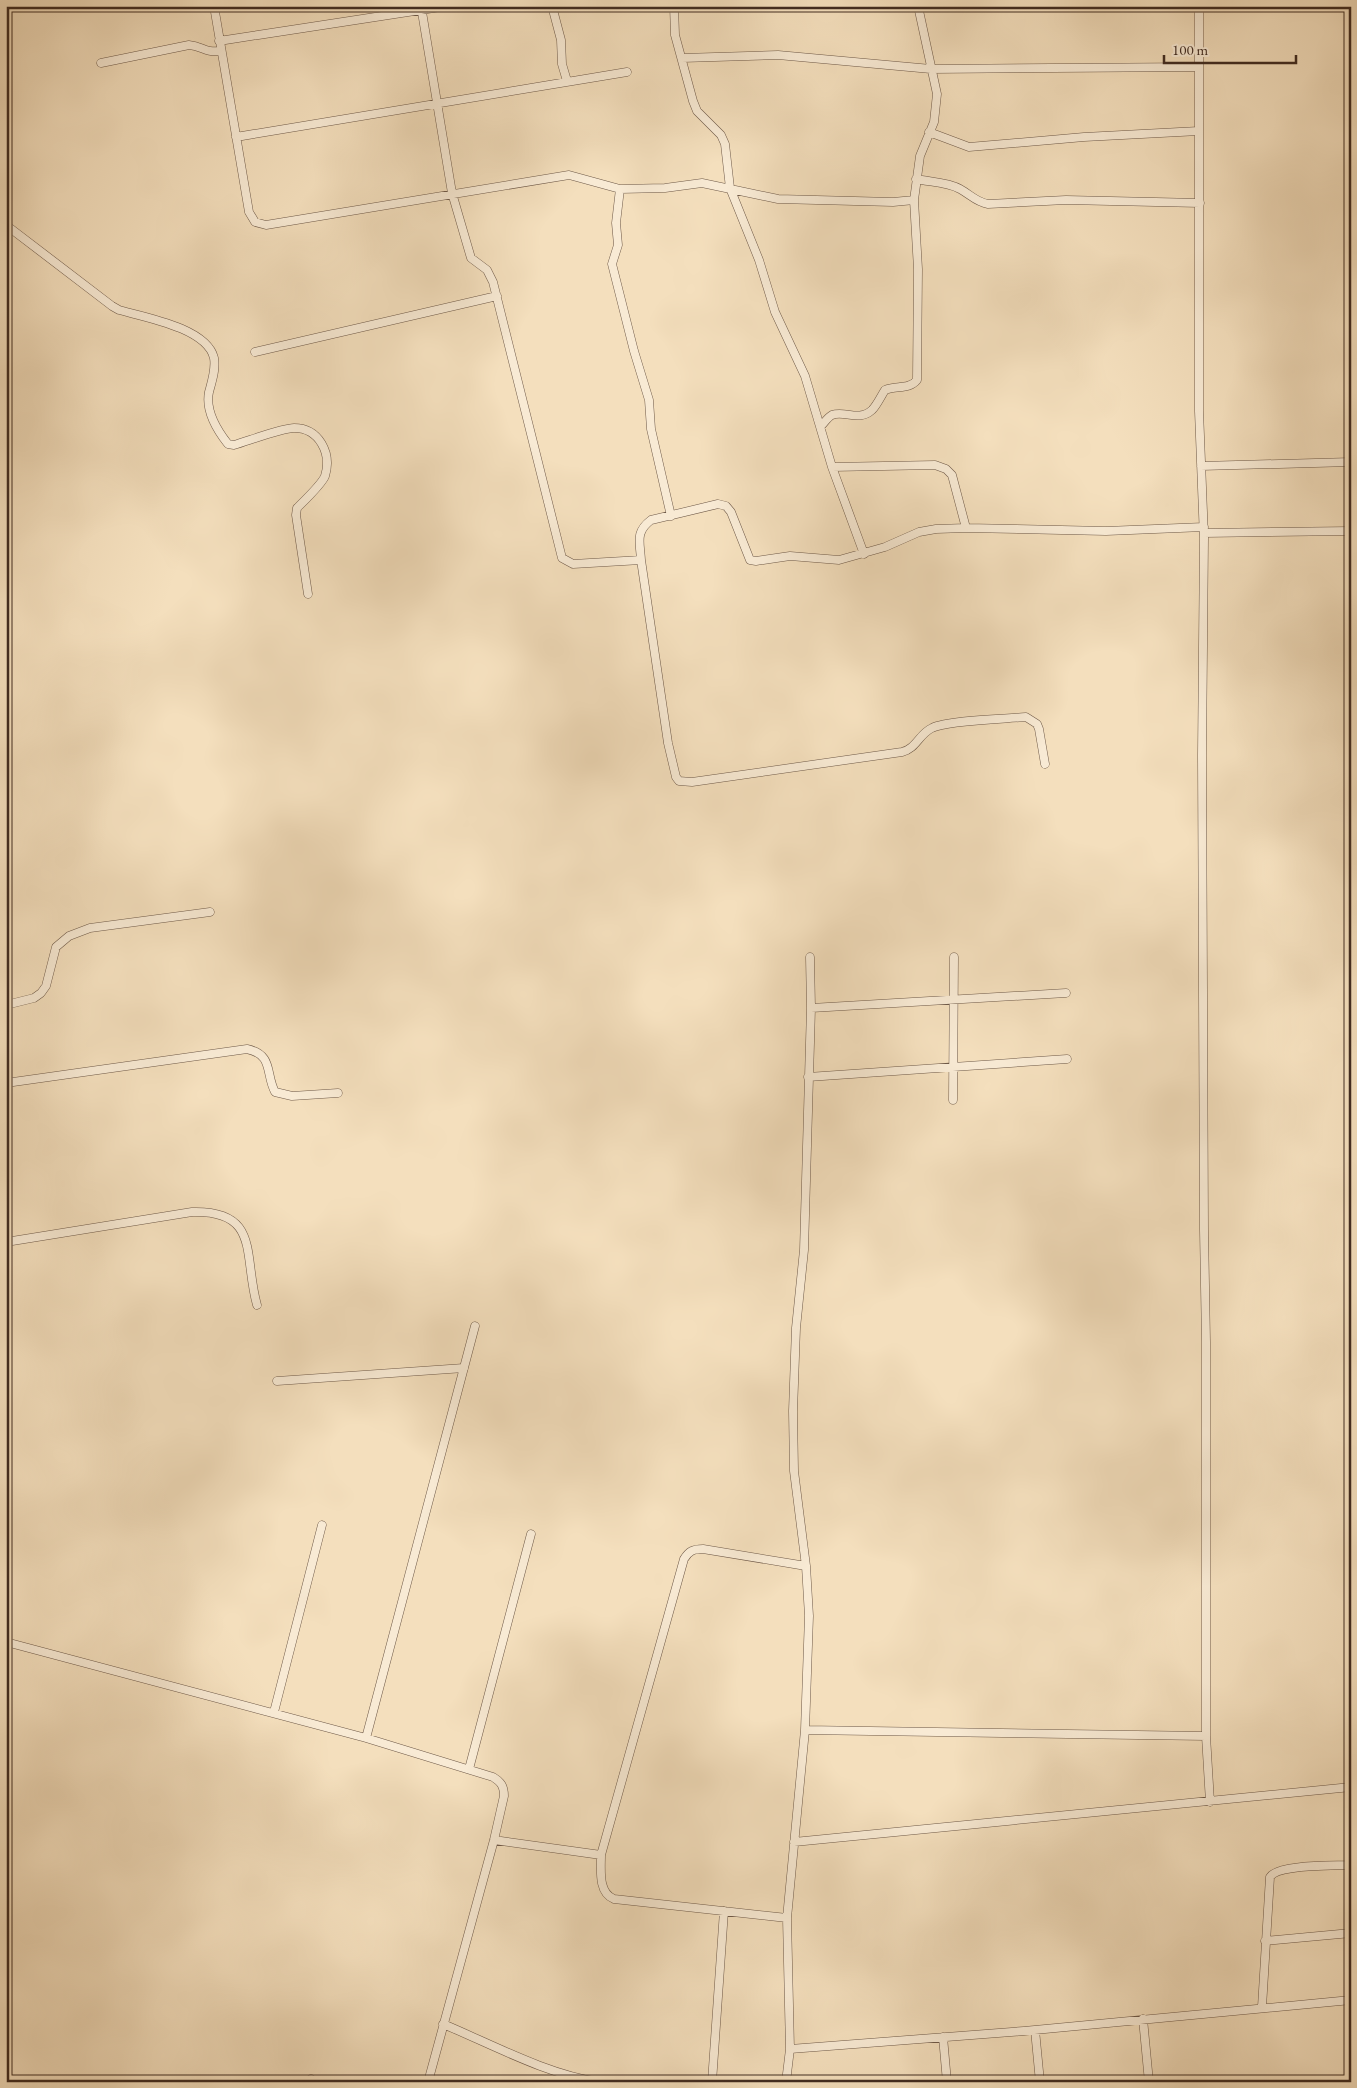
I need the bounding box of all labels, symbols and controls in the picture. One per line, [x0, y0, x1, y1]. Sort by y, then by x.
scale bar [1164, 32, 1297, 64]
text: 100 m [1172, 40, 1209, 59]

